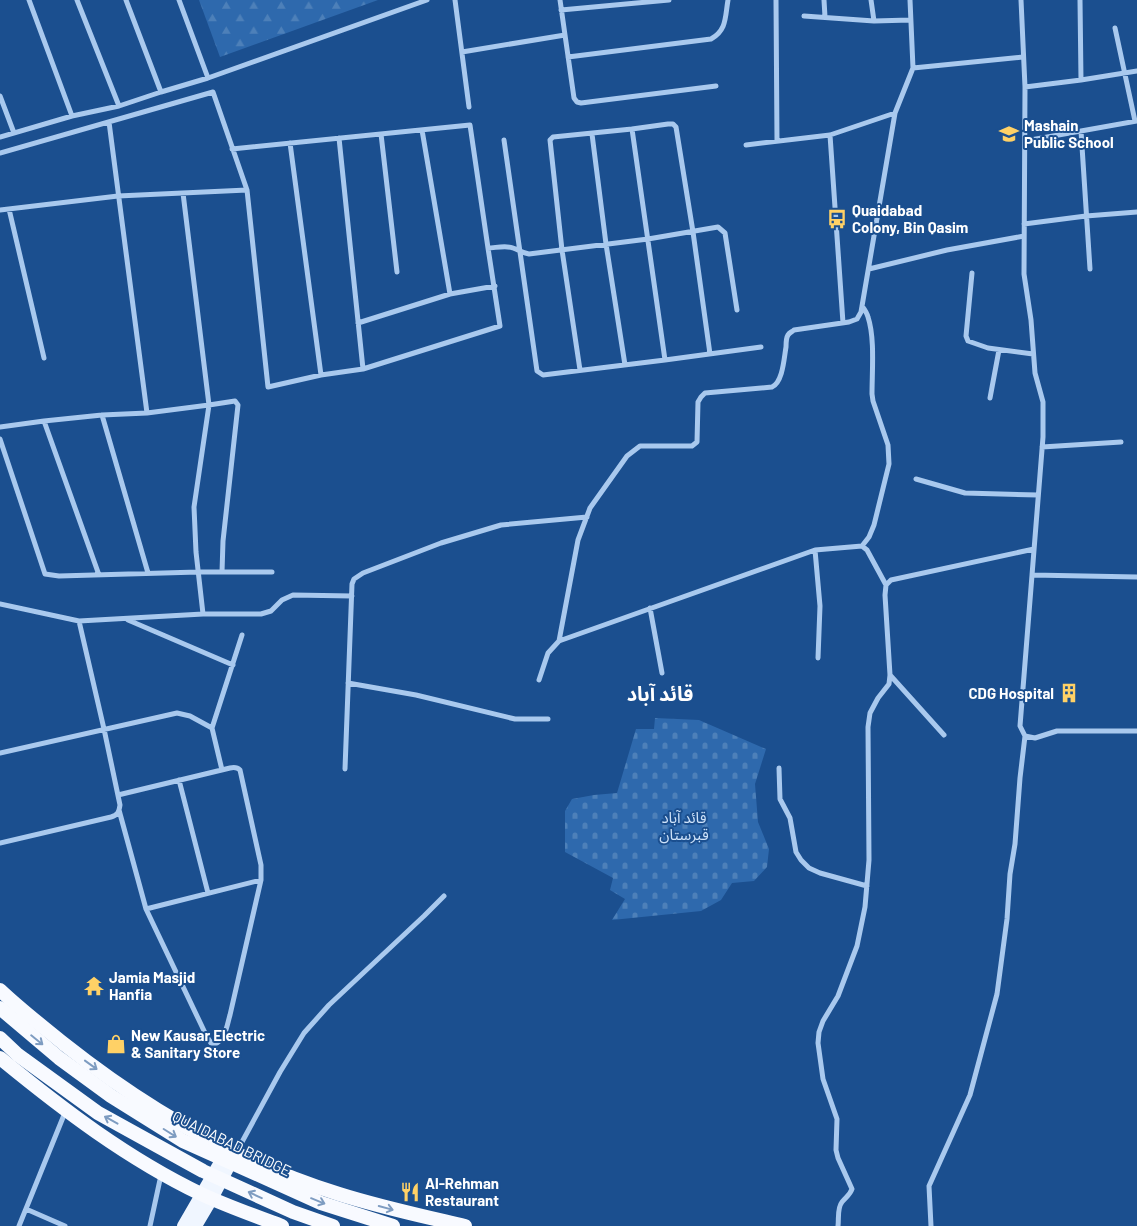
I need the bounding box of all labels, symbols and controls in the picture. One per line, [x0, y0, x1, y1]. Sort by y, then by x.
place label: Mashain Public School [1024, 116, 1114, 151]
school or university icon: Mashain Public School [998, 123, 1020, 145]
place label: Quaidabad Colony, Bin Qasim [852, 201, 968, 236]
bus stop icon: Quaidabad Colony, Bin Qasim [826, 208, 848, 230]
district label: قائد آباد [627, 681, 693, 706]
building icon: CDG Hospital [1058, 682, 1080, 704]
place label: CDG Hospital [969, 684, 1054, 702]
park label: قائد آباد قبرستان [659, 808, 709, 844]
place label: Jamia Masjid Hanfia [109, 968, 195, 1003]
temple icon: Jamia Masjid Hanfia [83, 975, 105, 997]
place label: New Kausar Electric & Sanitary Store [131, 1026, 265, 1061]
shop icon: New Kausar Electric & Sanitary Store [105, 1033, 127, 1055]
one-way arrow [30, 1034, 43, 1045]
one-way arrow [84, 1060, 98, 1070]
street label: QUAIDABAD BRIDGE [170, 1106, 294, 1180]
one-way arrow [104, 1115, 119, 1124]
one-way arrow [163, 1128, 177, 1138]
place label: Al-Rehman Restaurant [425, 1174, 499, 1209]
restaurant icon: Al-Rehman Restaurant [399, 1181, 421, 1203]
one-way arrow [248, 1189, 263, 1199]
one-way arrow [309, 1197, 325, 1206]
one-way arrow [377, 1204, 393, 1213]

